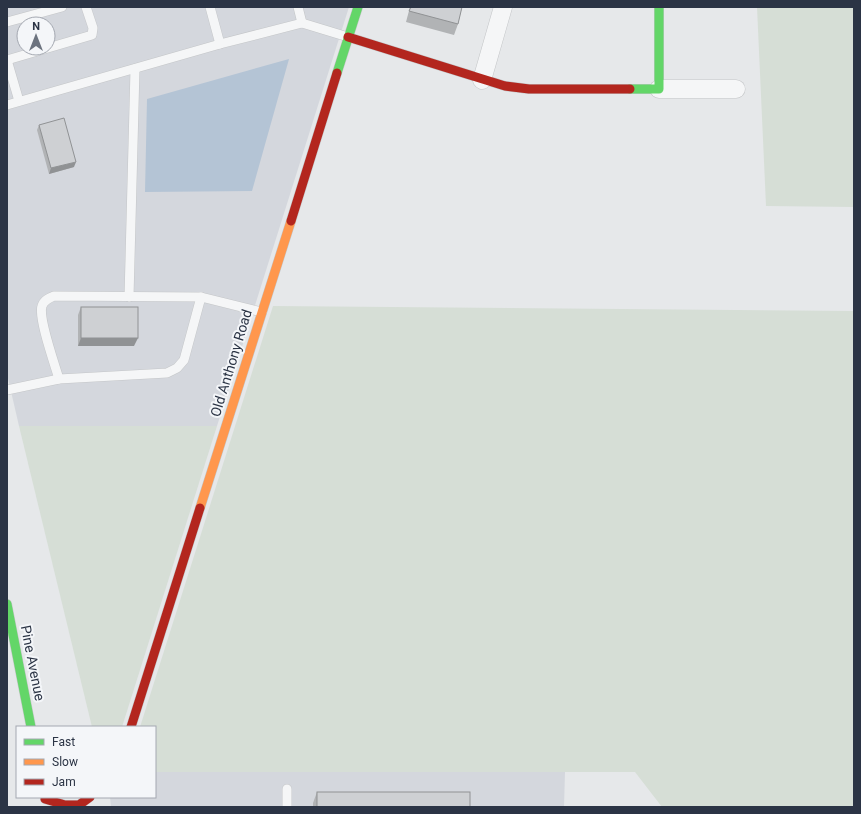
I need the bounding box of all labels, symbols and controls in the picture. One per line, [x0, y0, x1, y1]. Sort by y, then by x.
north arrow [16, 16, 56, 56]
text: N [32, 20, 40, 33]
street label: Old Anthony Road [207, 307, 255, 419]
street label: Pine Avenue [18, 624, 48, 702]
legend [16, 726, 156, 798]
text: Fast [52, 735, 75, 749]
text: Slow [52, 755, 78, 769]
text: Jam [52, 775, 76, 789]

